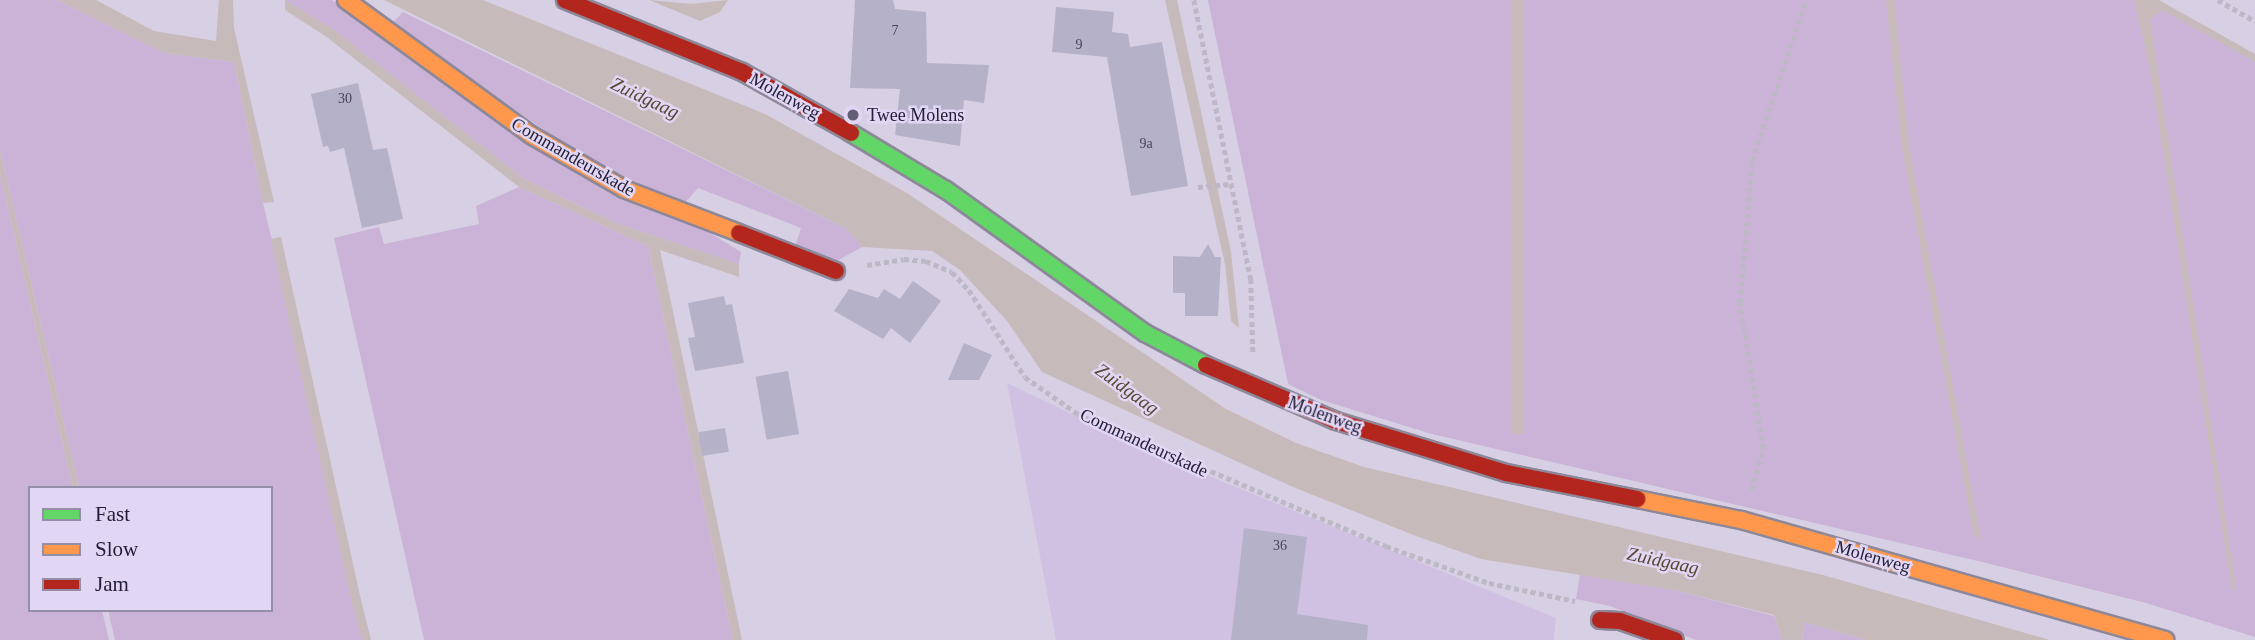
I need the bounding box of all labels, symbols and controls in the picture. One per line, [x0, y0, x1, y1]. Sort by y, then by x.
house number: 7 [892, 23, 898, 39]
house number: 9 [1076, 37, 1082, 53]
street label: Molenweg [746, 68, 824, 124]
water label: Zuidgaag [607, 72, 683, 124]
house number: 30 [338, 91, 352, 107]
place label: Twee Molens [867, 104, 964, 126]
marker: Twee Molens [845, 107, 861, 123]
street label: Commandeurskade [507, 113, 639, 201]
house number: 9a [1139, 136, 1153, 152]
water label: Zuidgaag [1091, 358, 1163, 420]
street label: Molenweg [1285, 392, 1365, 438]
street label: Commandeurskade [1076, 404, 1212, 482]
legend [28, 486, 273, 612]
text: Fast [95, 502, 130, 526]
street label: Molenweg [1833, 536, 1913, 578]
text: Slow [95, 537, 138, 561]
house number: 36 [1273, 538, 1287, 554]
water label: Zuidgaag [1625, 542, 1701, 580]
text: Jam [95, 572, 129, 596]

